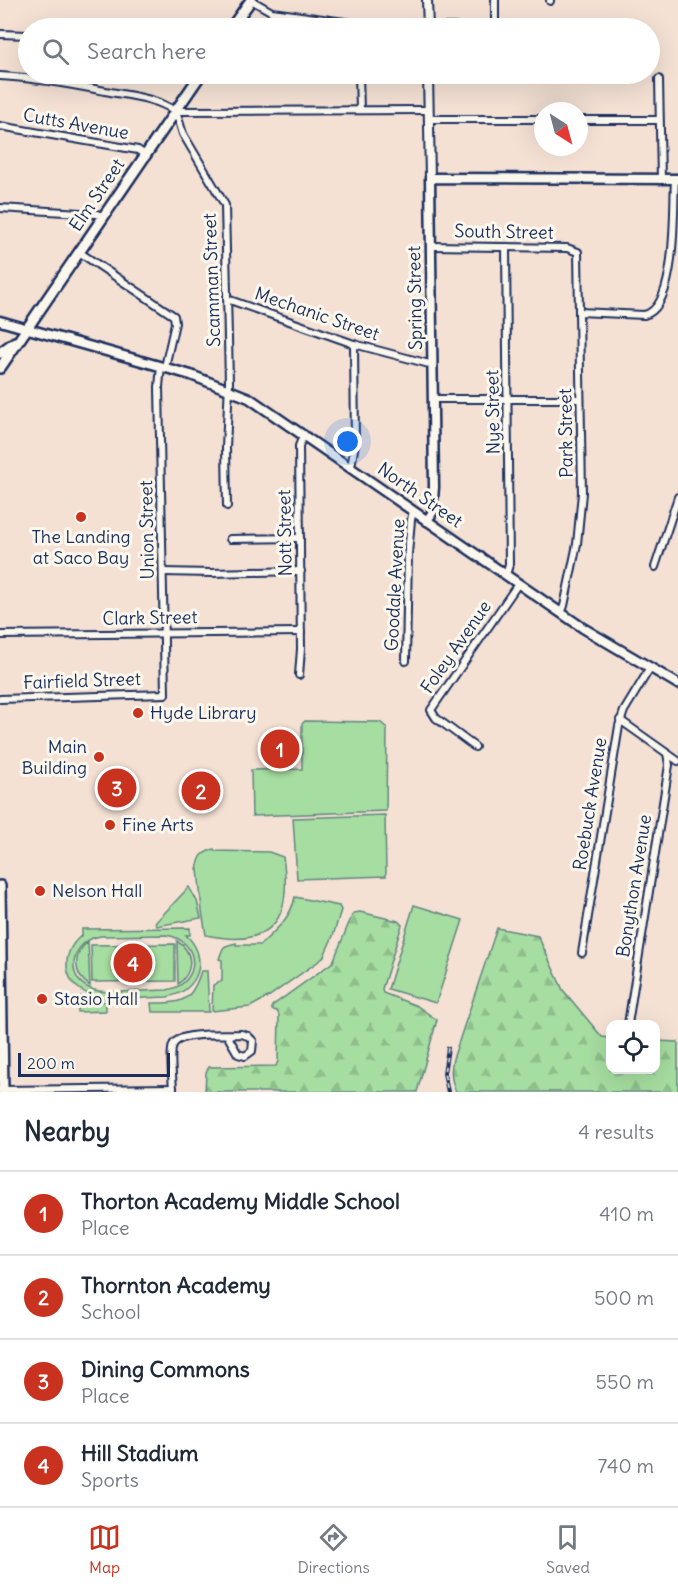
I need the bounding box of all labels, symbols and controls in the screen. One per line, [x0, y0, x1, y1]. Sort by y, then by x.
search box [18, 18, 660, 84]
icon: search [39, 35, 72, 68]
text: Search here [87, 37, 206, 65]
north arrow [534, 102, 588, 156]
street label: Cutts Avenue [21, 103, 131, 144]
street label: Elm Street [64, 154, 129, 235]
street label: Scamman Street [198, 213, 225, 347]
street label: South Street [454, 219, 554, 244]
street label: Spring Street [402, 246, 427, 350]
street label: Mechanic Street [252, 281, 382, 346]
street label: Nye Street [480, 370, 505, 454]
street label: Park Street [553, 388, 578, 478]
your location [333, 427, 362, 456]
street label: North Street [373, 457, 467, 532]
street label: Union Street [134, 480, 159, 580]
street label: Nott Street [272, 489, 297, 577]
marker: The Landing at Saco Bay [74, 510, 88, 524]
street label: Goodale Avenue [380, 518, 409, 652]
place label: The Landing at Saco Bay [31, 525, 131, 569]
street label: Foley Avenue [415, 596, 496, 698]
street label: Clark Street [102, 605, 198, 630]
street label: Fairfield Street [23, 667, 141, 694]
place label: Hyde Library [150, 701, 256, 724]
marker: Hyde Library [131, 706, 145, 720]
pin: 1 [260, 726, 300, 771]
place label: Main Building [22, 735, 87, 779]
street label: Roebuck Avenue [568, 736, 611, 872]
marker: Main Building [92, 750, 106, 764]
pin: 3 [98, 766, 136, 810]
pin: 2 [182, 768, 220, 814]
place label: Fine Arts [122, 813, 194, 836]
street label: Bonython Avenue [611, 813, 656, 959]
marker: Fine Arts [103, 818, 117, 832]
place label: Nelson Hall [52, 879, 142, 902]
marker: Nelson Hall [33, 884, 47, 898]
pin: 4 [114, 940, 152, 986]
place label: Stasio Hall [54, 987, 138, 1010]
marker: Stasio Hall [35, 992, 49, 1006]
map controls [606, 1020, 660, 1074]
button: locate [606, 1020, 660, 1074]
scale bar [18, 1050, 170, 1078]
text: 200 m [27, 1053, 75, 1073]
text: Nearby [24, 1115, 110, 1148]
text: 4 results [578, 1119, 654, 1144]
text: Thorton Academy Middle School [81, 1187, 400, 1215]
text: 1 [40, 1201, 47, 1226]
text: 410 m [599, 1201, 654, 1226]
text: Place [81, 1215, 129, 1240]
text: Thornton Academy [81, 1271, 271, 1299]
text: 2 [38, 1285, 49, 1310]
text: 500 m [594, 1285, 654, 1310]
text: School [81, 1299, 141, 1324]
text: Dining Commons [81, 1355, 250, 1383]
text: 3 [38, 1369, 49, 1394]
text: 550 m [596, 1369, 654, 1394]
text: Place [81, 1383, 129, 1408]
text: Hill Stadium [81, 1439, 199, 1467]
text: 4 [38, 1453, 49, 1478]
text: 740 m [598, 1453, 654, 1478]
text: Sports [81, 1467, 139, 1492]
tab: Map [88, 1521, 121, 1577]
tab: Directions [297, 1521, 370, 1577]
tab: Saved [546, 1521, 590, 1577]

